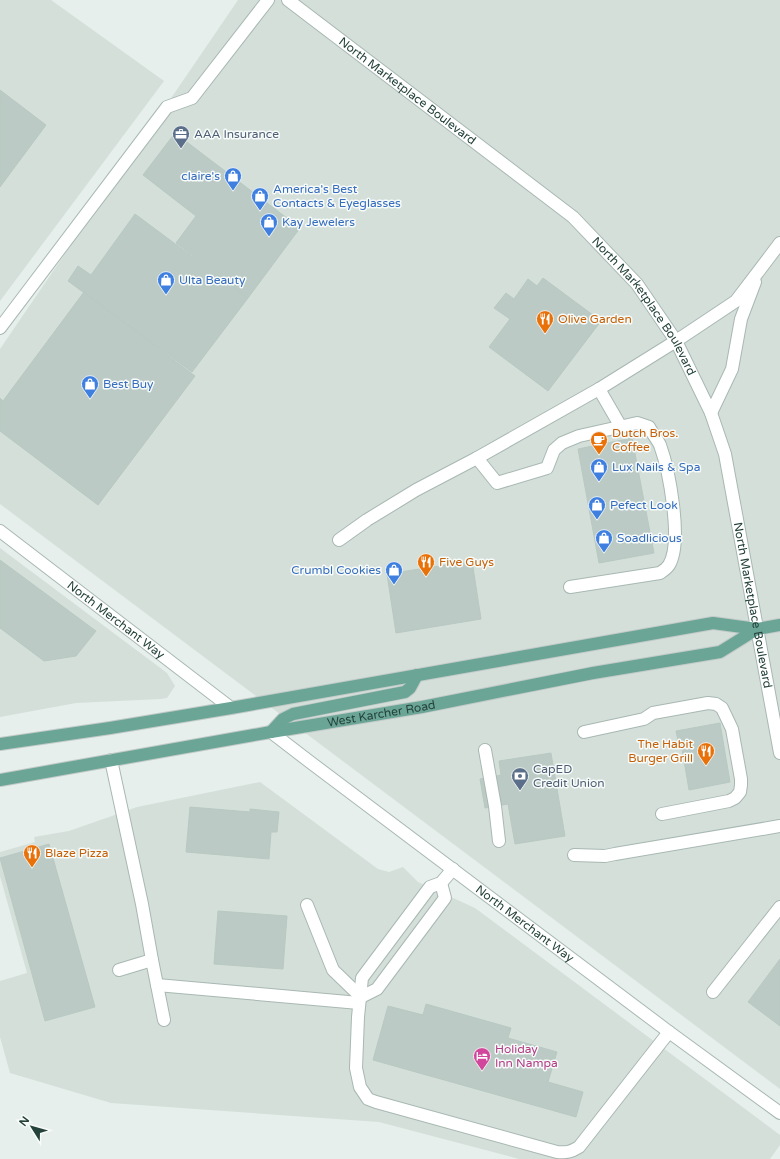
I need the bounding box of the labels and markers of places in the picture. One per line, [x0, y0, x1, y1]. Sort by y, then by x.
office icon: AAA Insurance [171, 124, 191, 149]
place label: AAA Insurance [194, 127, 279, 141]
shop icon: claire's [223, 166, 243, 191]
place label: claire's [181, 169, 220, 183]
place label: America's Best Contacts & Eyeglasses [273, 182, 401, 210]
shop icon: America's Best Contacts & Eyeglasses [250, 186, 270, 211]
shop icon: Kay Jewelers [259, 212, 279, 237]
place label: Kay Jewelers [282, 215, 355, 229]
shop icon: Ulta Beauty [156, 270, 176, 295]
place label: Ulta Beauty [179, 273, 246, 287]
restaurant icon: Olive Garden [535, 309, 555, 334]
place label: Olive Garden [558, 312, 632, 326]
shop icon: Best Buy [80, 374, 100, 399]
place label: Best Buy [103, 377, 154, 391]
place label: Dutch Bros. Coffee [612, 426, 678, 454]
cafe icon: Dutch Bros. Coffee [589, 430, 609, 455]
shop icon: Lux Nails & Spa [589, 457, 609, 482]
place label: Lux Nails & Spa [612, 460, 700, 474]
shop icon: Pefect Look [587, 495, 607, 520]
place label: Pefect Look [610, 498, 678, 512]
shop icon: Soadlicious [594, 528, 614, 553]
place label: Soadlicious [617, 531, 682, 545]
restaurant icon: Five Guys [416, 552, 436, 577]
place label: Five Guys [439, 555, 494, 569]
shop icon: Crumbl Cookies [384, 560, 404, 585]
place label: Crumbl Cookies [291, 563, 381, 577]
place label: The Habit Burger Grill [628, 737, 693, 765]
restaurant icon: The Habit Burger Grill [696, 741, 716, 766]
place label: CapED Credit Union [533, 762, 605, 790]
bank icon: CapED Credit Union [510, 766, 530, 791]
restaurant icon: Blaze Pizza [22, 843, 42, 868]
place label: Blaze Pizza [45, 846, 109, 860]
place label: Holiday Inn Nampa [495, 1042, 558, 1070]
hotel icon: Holiday Inn Nampa [472, 1046, 492, 1071]

